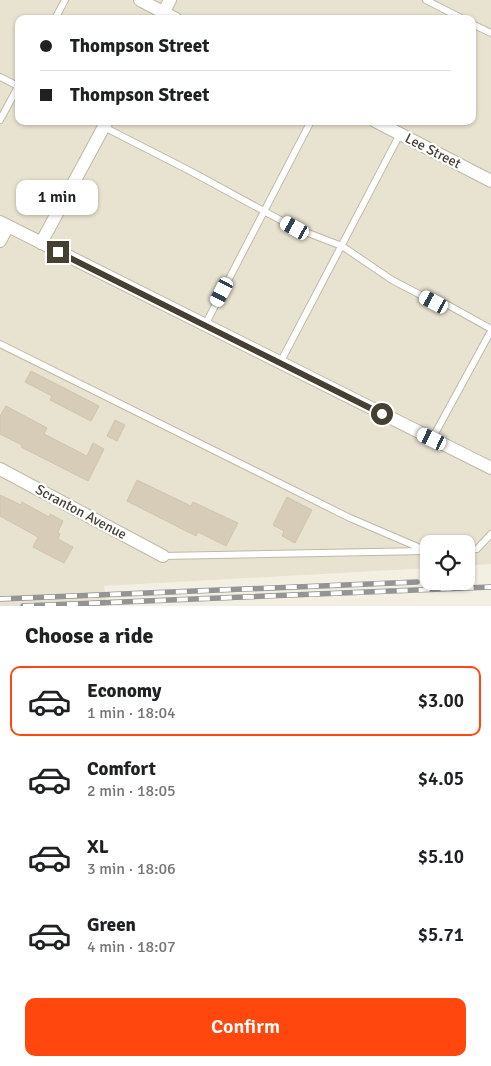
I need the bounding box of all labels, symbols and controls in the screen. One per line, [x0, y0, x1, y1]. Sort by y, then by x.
text: Thompson Street [70, 34, 209, 58]
text: Thompson Street [70, 83, 209, 107]
street label: Lee Street [402, 130, 464, 172]
callout: 1 min [17, 180, 99, 214]
text: 1 min [38, 187, 76, 207]
car [278, 214, 311, 242]
route end [47, 241, 69, 263]
car [208, 275, 235, 309]
car [417, 288, 450, 316]
route start [371, 403, 393, 425]
car [415, 426, 448, 452]
street label: Scranton Avenue [33, 481, 129, 543]
map controls [420, 535, 475, 590]
button: locate [420, 535, 475, 590]
text: Choose a ride [25, 622, 153, 649]
icon: car [27, 679, 72, 724]
text: Economy [87, 679, 161, 703]
text: $3.00 [418, 689, 464, 713]
text: 1 min · 18:04 [87, 703, 176, 723]
icon: car [27, 757, 72, 802]
text: Comfort [87, 757, 156, 781]
text: $4.05 [418, 767, 464, 791]
text: 2 min · 18:05 [87, 781, 176, 801]
icon: car [27, 835, 72, 880]
text: XL [87, 835, 109, 859]
text: $5.10 [418, 845, 464, 869]
text: 3 min · 18:06 [87, 859, 176, 879]
icon: car [27, 913, 72, 958]
text: Green [87, 913, 136, 937]
text: $5.71 [418, 923, 464, 947]
text: 4 min · 18:07 [87, 937, 176, 957]
button: Confirm [25, 998, 466, 1056]

